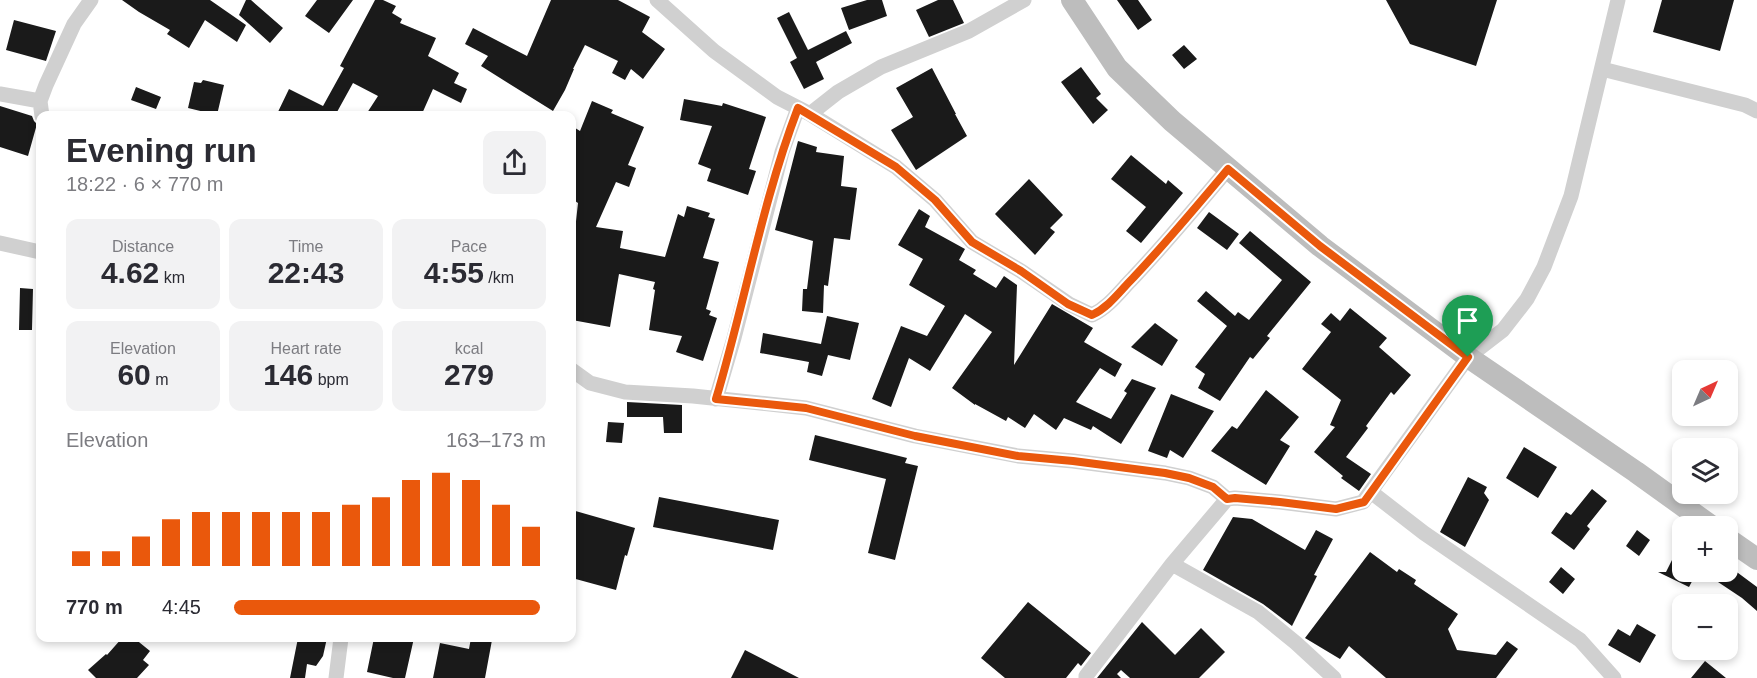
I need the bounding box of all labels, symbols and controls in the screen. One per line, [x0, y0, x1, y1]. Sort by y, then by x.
button: share [483, 131, 546, 194]
text: Evening run [66, 132, 257, 169]
text: 18:22 · 6 × 770 m [66, 173, 223, 195]
text: Distance [112, 238, 174, 255]
text: Time [289, 238, 323, 255]
text: Pace [451, 238, 487, 255]
text: 4.62 [101, 256, 159, 289]
text: 22:43 [268, 256, 344, 289]
text: 4:55 [424, 256, 484, 289]
text: km [159, 269, 185, 286]
text: /km [484, 269, 514, 286]
pin [1442, 295, 1493, 357]
icon: arrive [1451, 304, 1484, 337]
text: Elevation [110, 340, 176, 357]
text: Heart rate [270, 340, 342, 357]
text: kcal [455, 340, 483, 357]
text: 60 [117, 358, 151, 391]
text: 146 [263, 358, 313, 391]
text: 279 [444, 358, 494, 391]
north arrow [1672, 360, 1738, 426]
map controls [1672, 360, 1738, 660]
text: m [151, 371, 169, 388]
text: bpm [313, 371, 349, 388]
text: Elevation [66, 429, 148, 451]
text: 163–173 m [446, 429, 546, 451]
button: layers [1672, 438, 1738, 504]
button: + [1672, 516, 1738, 582]
button: − [1672, 594, 1738, 660]
text: 770 m [66, 596, 123, 618]
text: 4:45 [162, 596, 201, 618]

